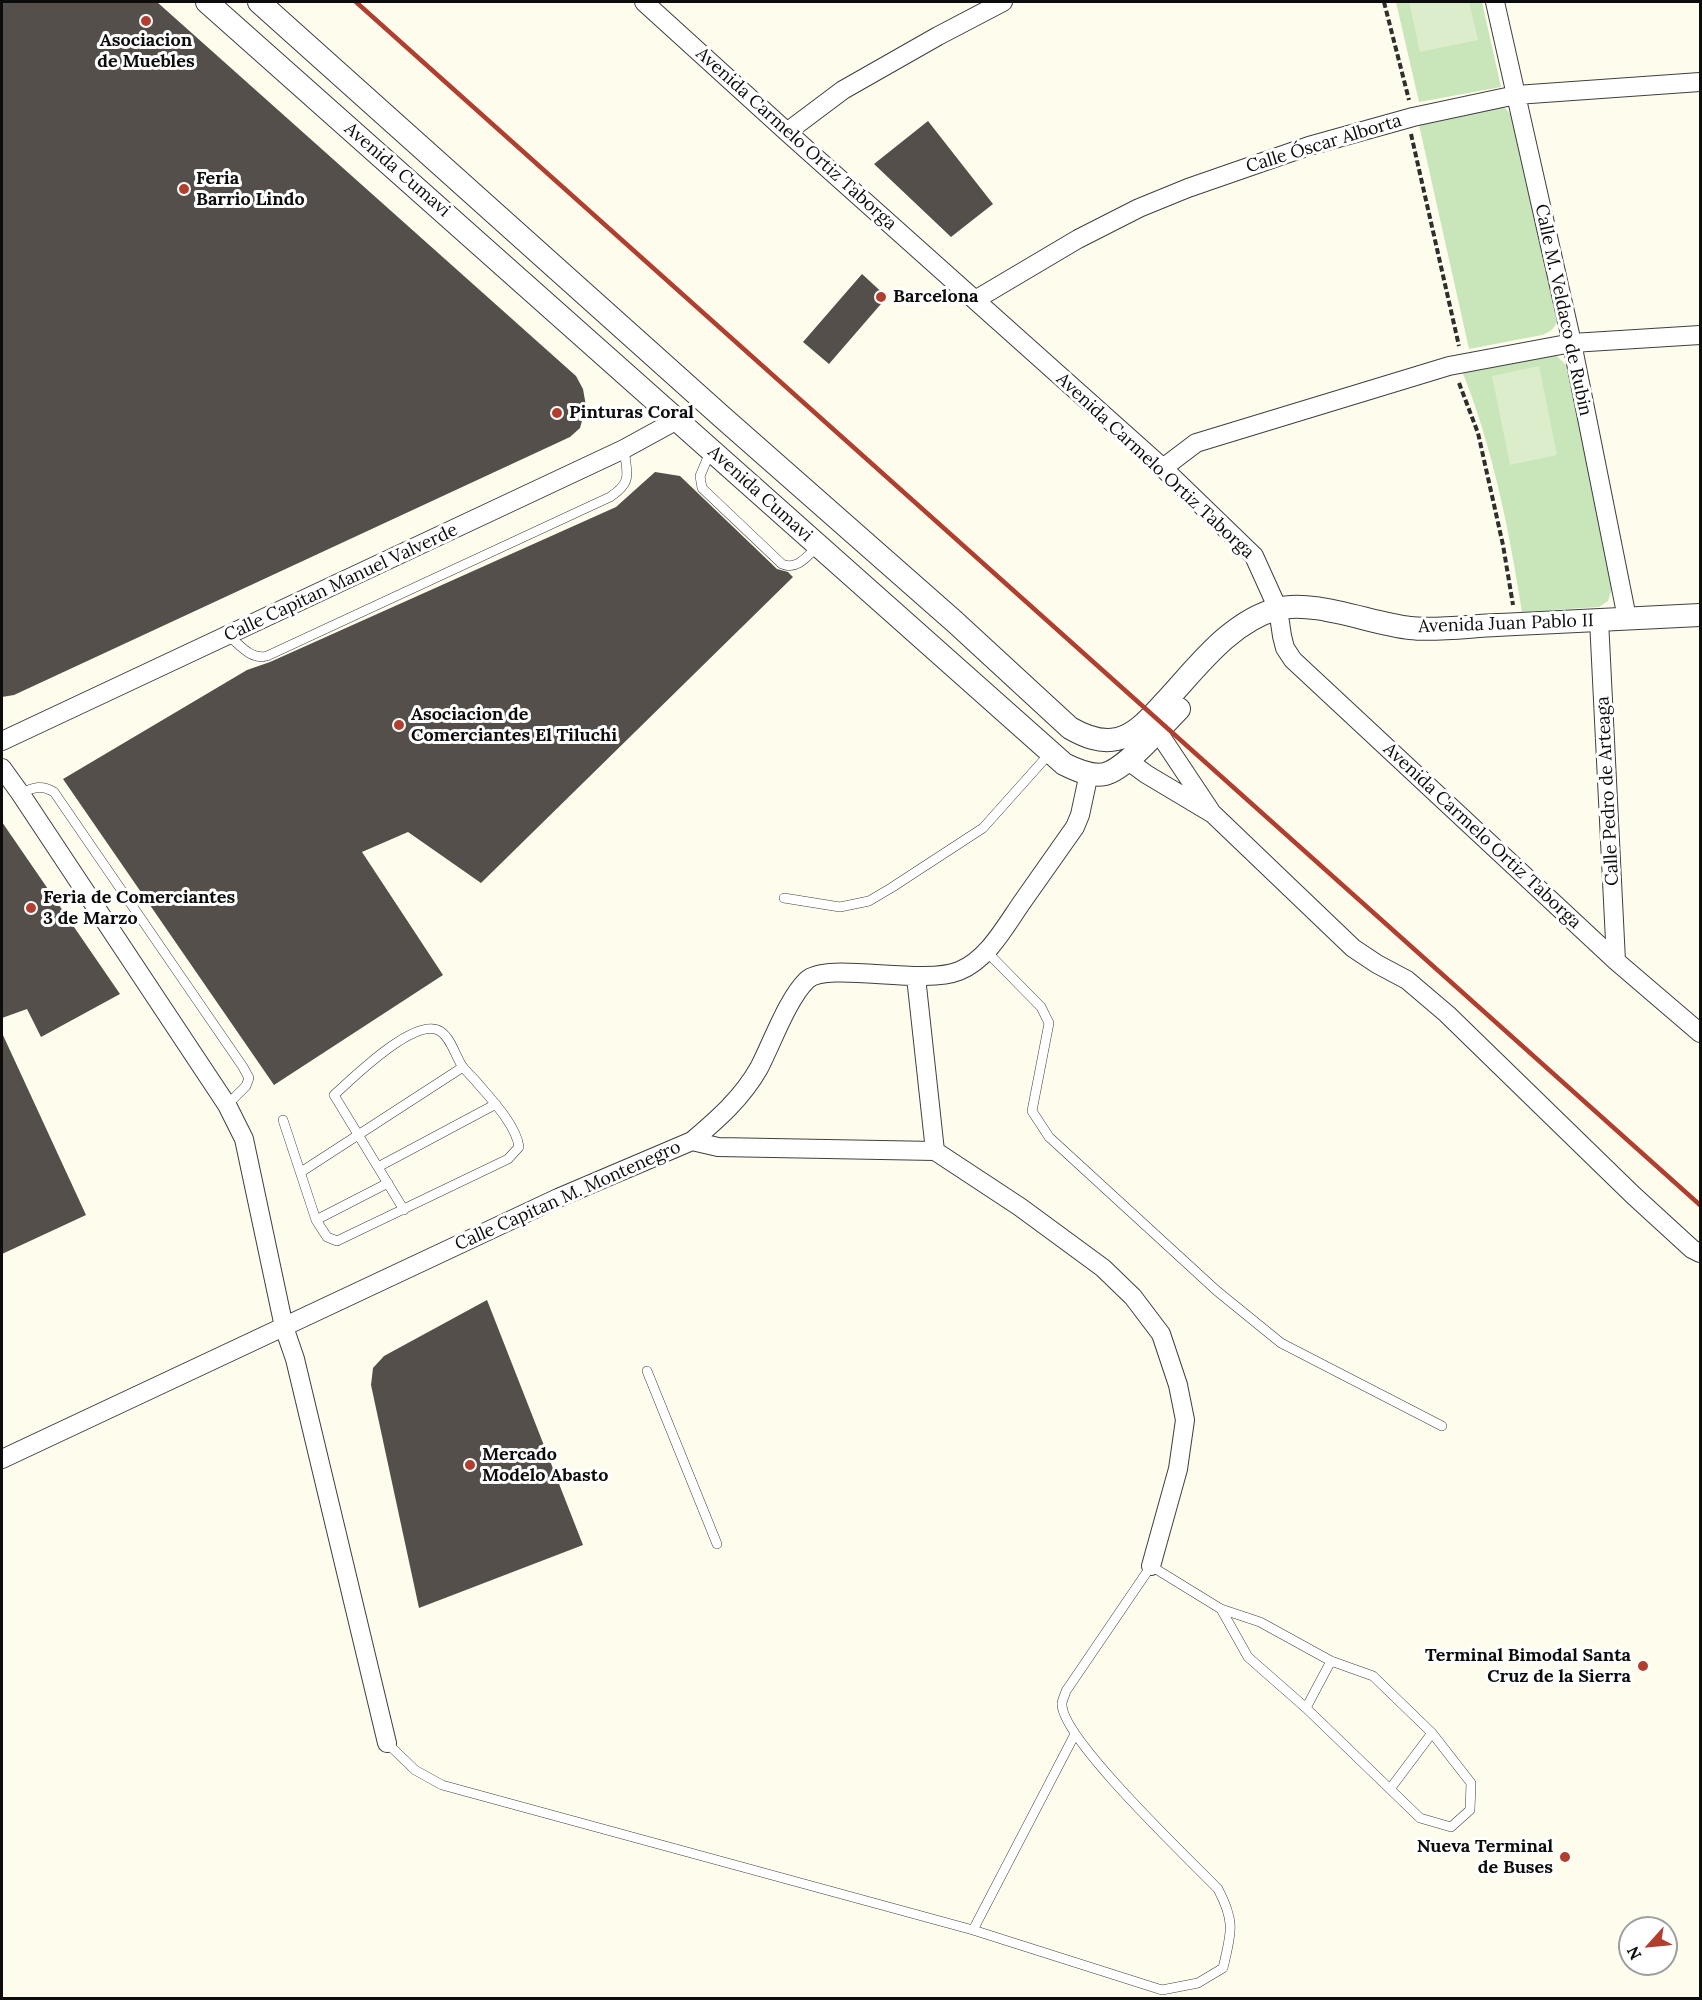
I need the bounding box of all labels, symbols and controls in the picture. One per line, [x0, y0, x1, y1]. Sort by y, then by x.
marker: Asociacion de Muebles [139, 14, 153, 28]
place label: Asociacion de Muebles [97, 30, 195, 72]
street label: Avenida Carmelo Ortiz Taborga [691, 43, 901, 235]
street label: Calle Óscar Alborta [1244, 110, 1404, 178]
street label: Avenida Cumavi [340, 118, 454, 222]
place label: Feria Barrio Lindo [196, 168, 305, 210]
marker: Feria Barrio Lindo [177, 182, 191, 196]
street label: Calle M. Veldaco de Rubin [1530, 202, 1596, 418]
place label: Barcelona [893, 286, 979, 308]
marker: Barcelona [874, 290, 888, 304]
street label: Avenida Carmelo Ortiz Taborga [1052, 369, 1258, 563]
place label: Pinturas Coral [569, 402, 694, 424]
marker: Pinturas Coral [550, 406, 564, 420]
street label: Avenida Cumavi [703, 441, 817, 547]
street label: Calle Capitan Manuel Valverde [221, 519, 461, 647]
street label: Avenida Juan Pablo II [1418, 610, 1594, 638]
street label: Calle Pedro de Arteaga [1592, 696, 1624, 886]
place label: Asociacion de Comerciantes El Tiluchi [411, 704, 617, 746]
marker: Asociacion de Comerciantes El Tiluchi [392, 718, 406, 732]
street label: Avenida Carmelo Ortiz Taborga [1379, 739, 1585, 933]
place label: Feria de Comerciantes 3 de Marzo [43, 887, 235, 930]
marker: Feria de Comerciantes 3 de Marzo [24, 901, 38, 915]
street label: Calle Capitan M. Montenegro [452, 1136, 684, 1256]
place label: Mercado Modelo Abasto [482, 1444, 608, 1486]
marker: Mercado Modelo Abasto [463, 1458, 477, 1472]
place label: Terminal Bimodal Santa Cruz de la Sierra [1425, 1645, 1631, 1688]
marker: Terminal Bimodal Santa Cruz de la Sierra [1636, 1659, 1650, 1673]
place label: Nueva Terminal de Buses [1417, 1836, 1553, 1878]
marker: Nueva Terminal de Buses [1558, 1850, 1572, 1864]
north arrow [1618, 1916, 1678, 1976]
text: N [1622, 1943, 1645, 1963]

